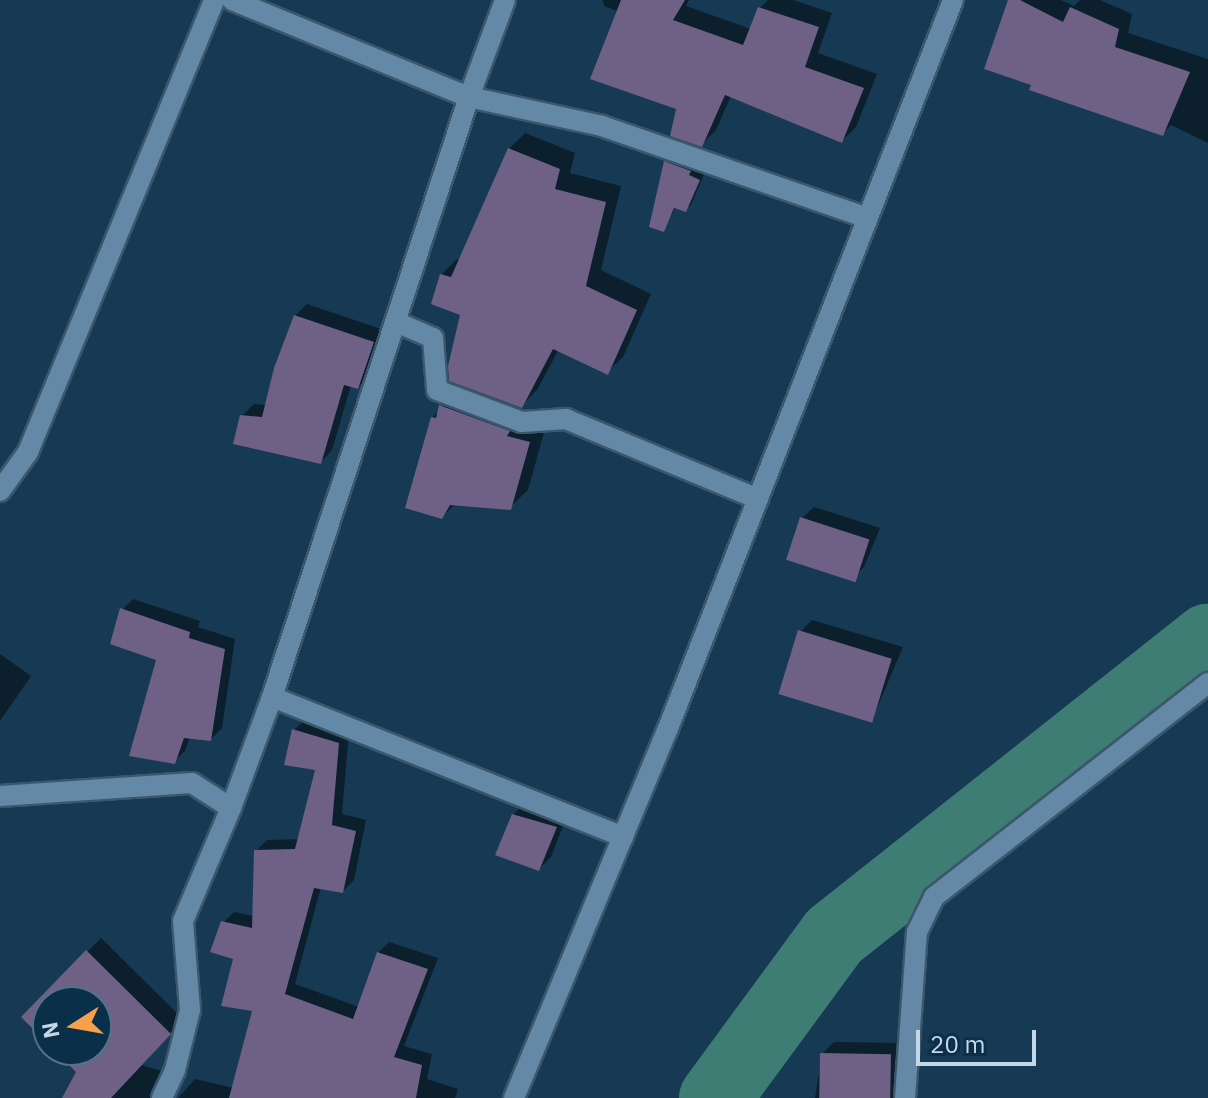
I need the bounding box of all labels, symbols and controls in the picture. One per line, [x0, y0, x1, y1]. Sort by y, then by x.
north arrow [32, 986, 112, 1066]
scale bar [920, 1014, 1040, 1064]
text: N [34, 1020, 66, 1041]
text: 20 m [930, 1028, 985, 1060]

